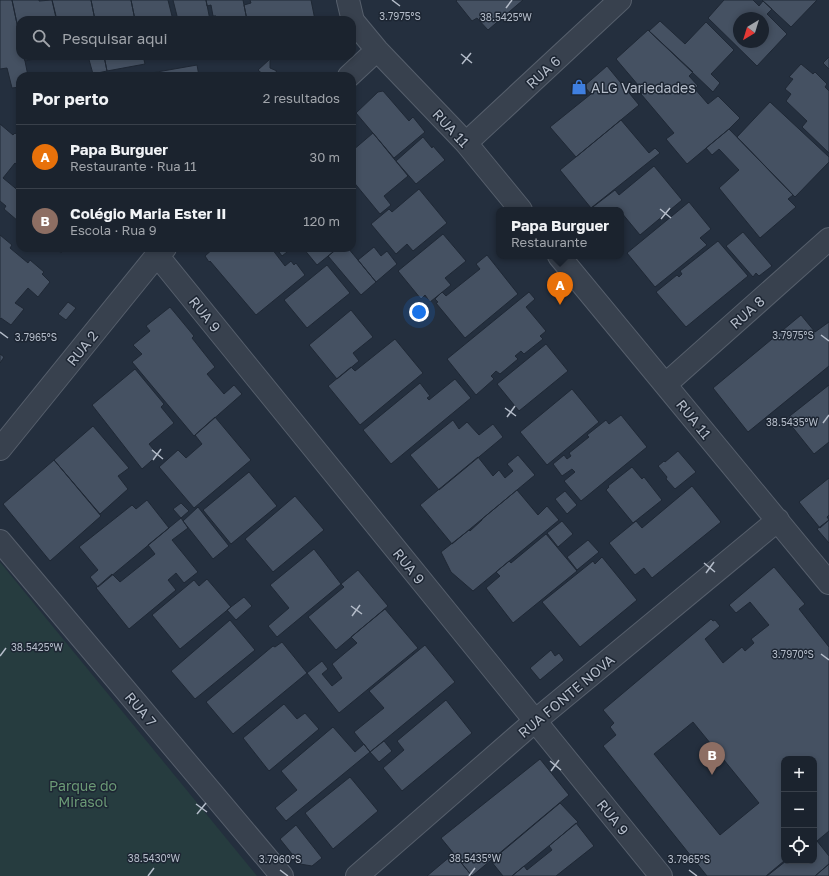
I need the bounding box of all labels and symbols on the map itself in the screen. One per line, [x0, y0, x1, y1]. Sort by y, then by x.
text: 3.7975°S [379, 10, 421, 22]
text: 38.5425°W [480, 11, 532, 23]
north arrow [733, 12, 769, 48]
street label: RUA 6 [522, 52, 564, 92]
shop icon: ALG Variedades [570, 78, 588, 96]
place label: ALG Variedades [591, 79, 696, 96]
street label: RUA 11 [429, 106, 473, 151]
pin: A [547, 272, 573, 305]
street label: RUA 8 [726, 292, 768, 332]
street label: RUA 9 [186, 293, 224, 335]
your location [409, 302, 429, 322]
street label: RUA 2 [63, 327, 101, 369]
text: 3.7975°S [772, 329, 814, 341]
text: 3.7965°S [15, 331, 57, 343]
street label: RUA 11 [673, 396, 715, 442]
text: 38.5435°W [766, 416, 818, 428]
street label: RUA 9 [390, 545, 428, 587]
text: 38.5425°W [11, 641, 63, 653]
text: 3.7970°S [772, 648, 814, 660]
street label: RUA FONTE NOVA [514, 650, 618, 741]
street label: RUA 7 [122, 688, 160, 730]
pin: B [699, 742, 725, 775]
park label: Parque do Mirasol [49, 777, 117, 810]
street label: RUA 9 [594, 796, 632, 838]
text: 38.5430°W [128, 852, 181, 864]
text: 38.5435°W [449, 852, 501, 864]
text: 3.7960°S [259, 853, 301, 865]
text: 3.7965°S [668, 853, 710, 865]

